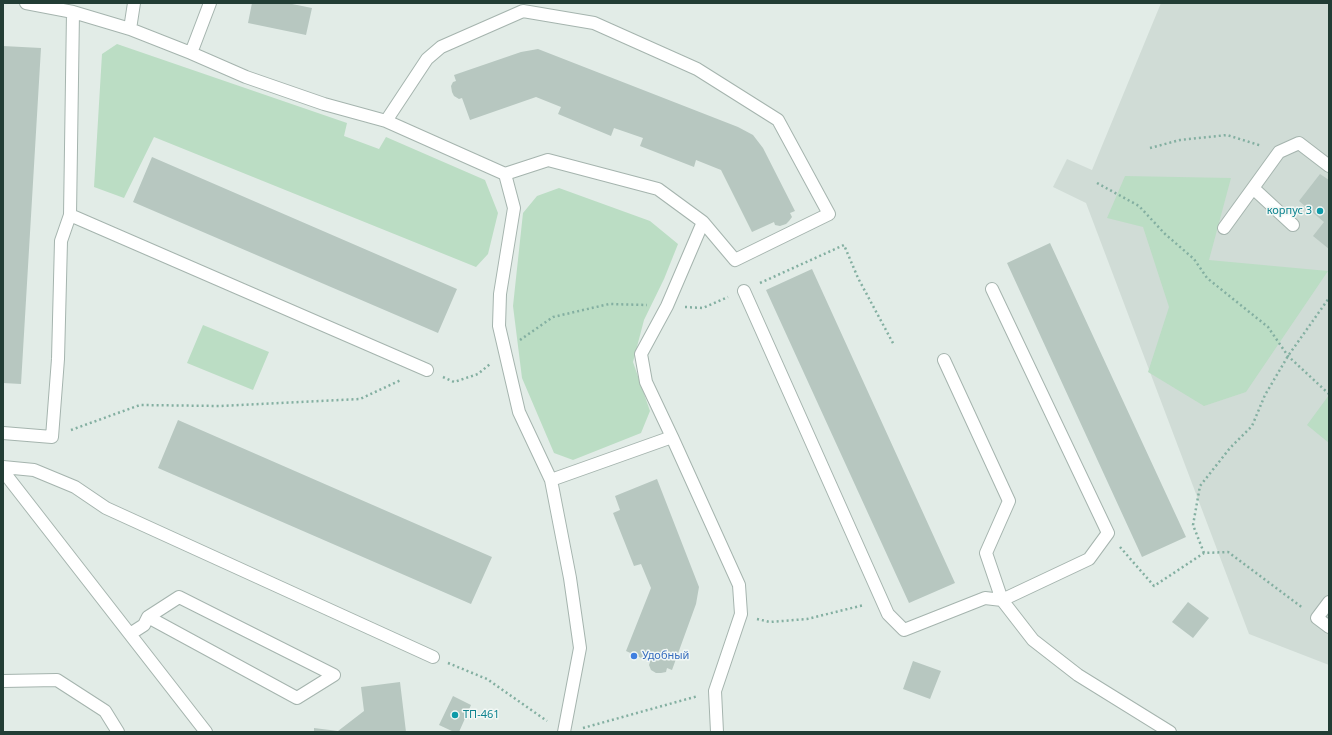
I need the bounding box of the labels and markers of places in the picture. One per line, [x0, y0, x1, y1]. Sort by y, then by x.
place label: корпус 3 [1267, 204, 1312, 218]
marker: корпус 3 [1315, 206, 1325, 216]
place label: Удобный [642, 649, 689, 663]
marker: Удобный [629, 651, 639, 661]
place label: ТП-461 [463, 708, 500, 722]
marker: ТП-461 [450, 710, 460, 720]

